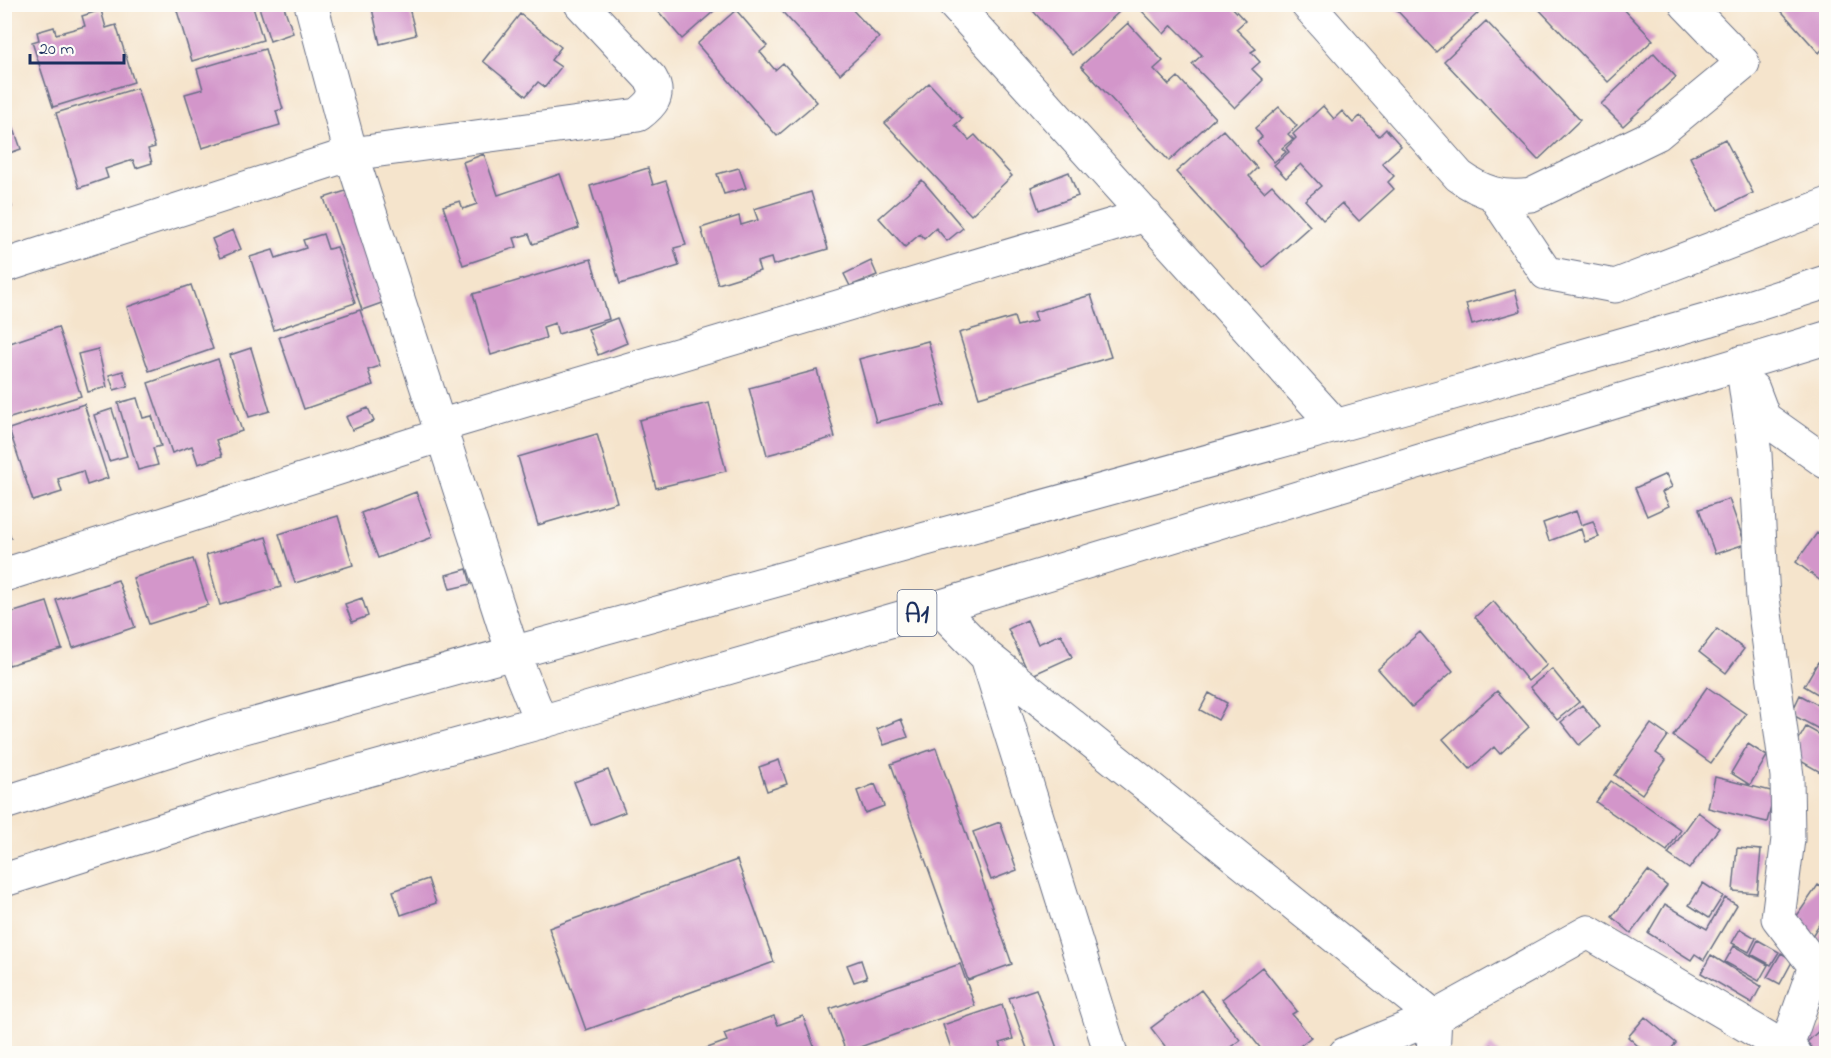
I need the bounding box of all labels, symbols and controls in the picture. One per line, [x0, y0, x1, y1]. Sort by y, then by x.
scale bar [30, 27, 124, 65]
text: 20 m [39, 37, 74, 63]
road number: A1 [898, 590, 936, 636]

